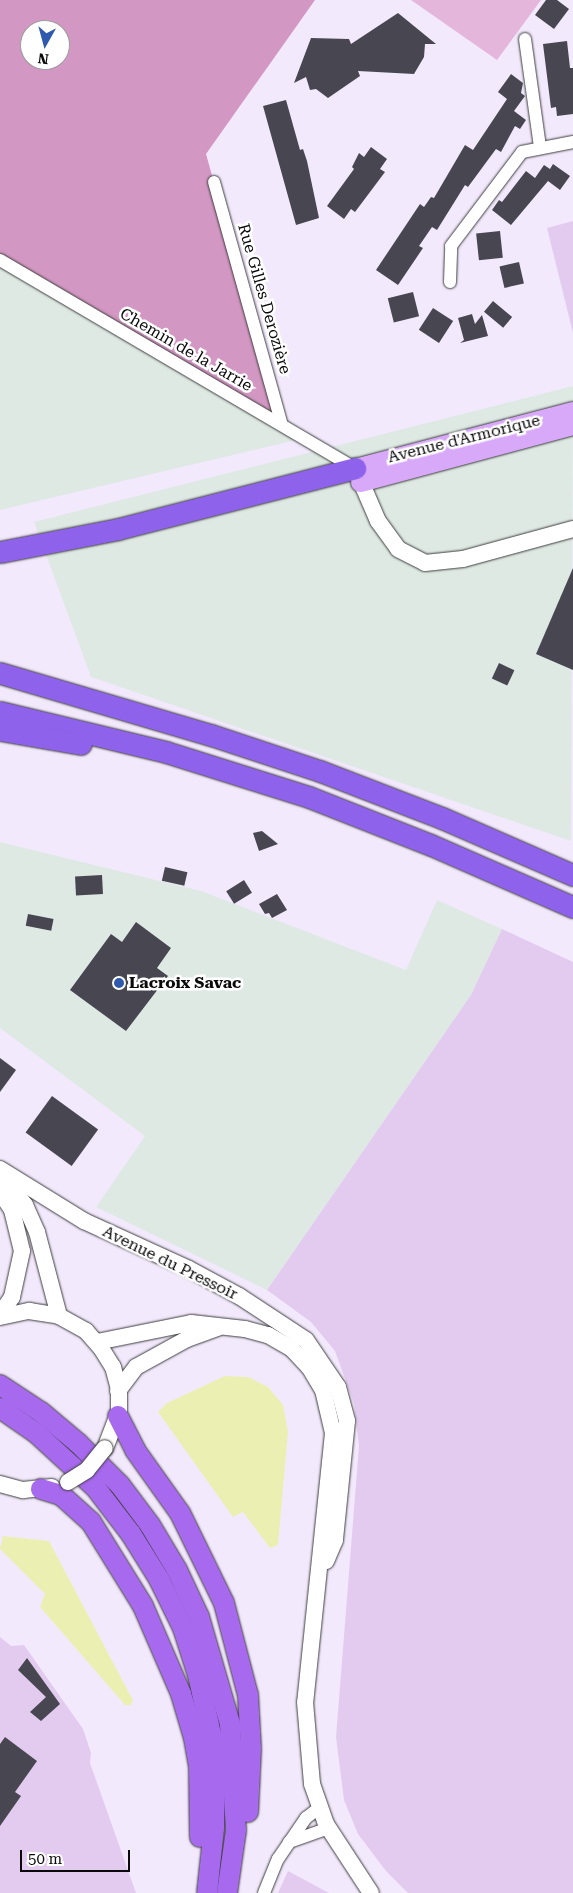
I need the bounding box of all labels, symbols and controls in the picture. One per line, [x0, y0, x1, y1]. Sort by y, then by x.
north arrow [20, 20, 70, 70]
text: N [37, 50, 50, 67]
street label: Rue Gilles Derozière [233, 222, 295, 376]
street label: Chemin de la Jarrie [116, 304, 256, 396]
street label: Avenue d'Armorique [386, 411, 542, 467]
place label: Lacroix Savac [129, 973, 241, 993]
marker: Lacroix Savac [113, 977, 125, 989]
street label: Avenue du Pressoir [99, 1222, 241, 1304]
scale bar [22, 1840, 132, 1872]
text: 50 m [28, 1850, 62, 1868]

